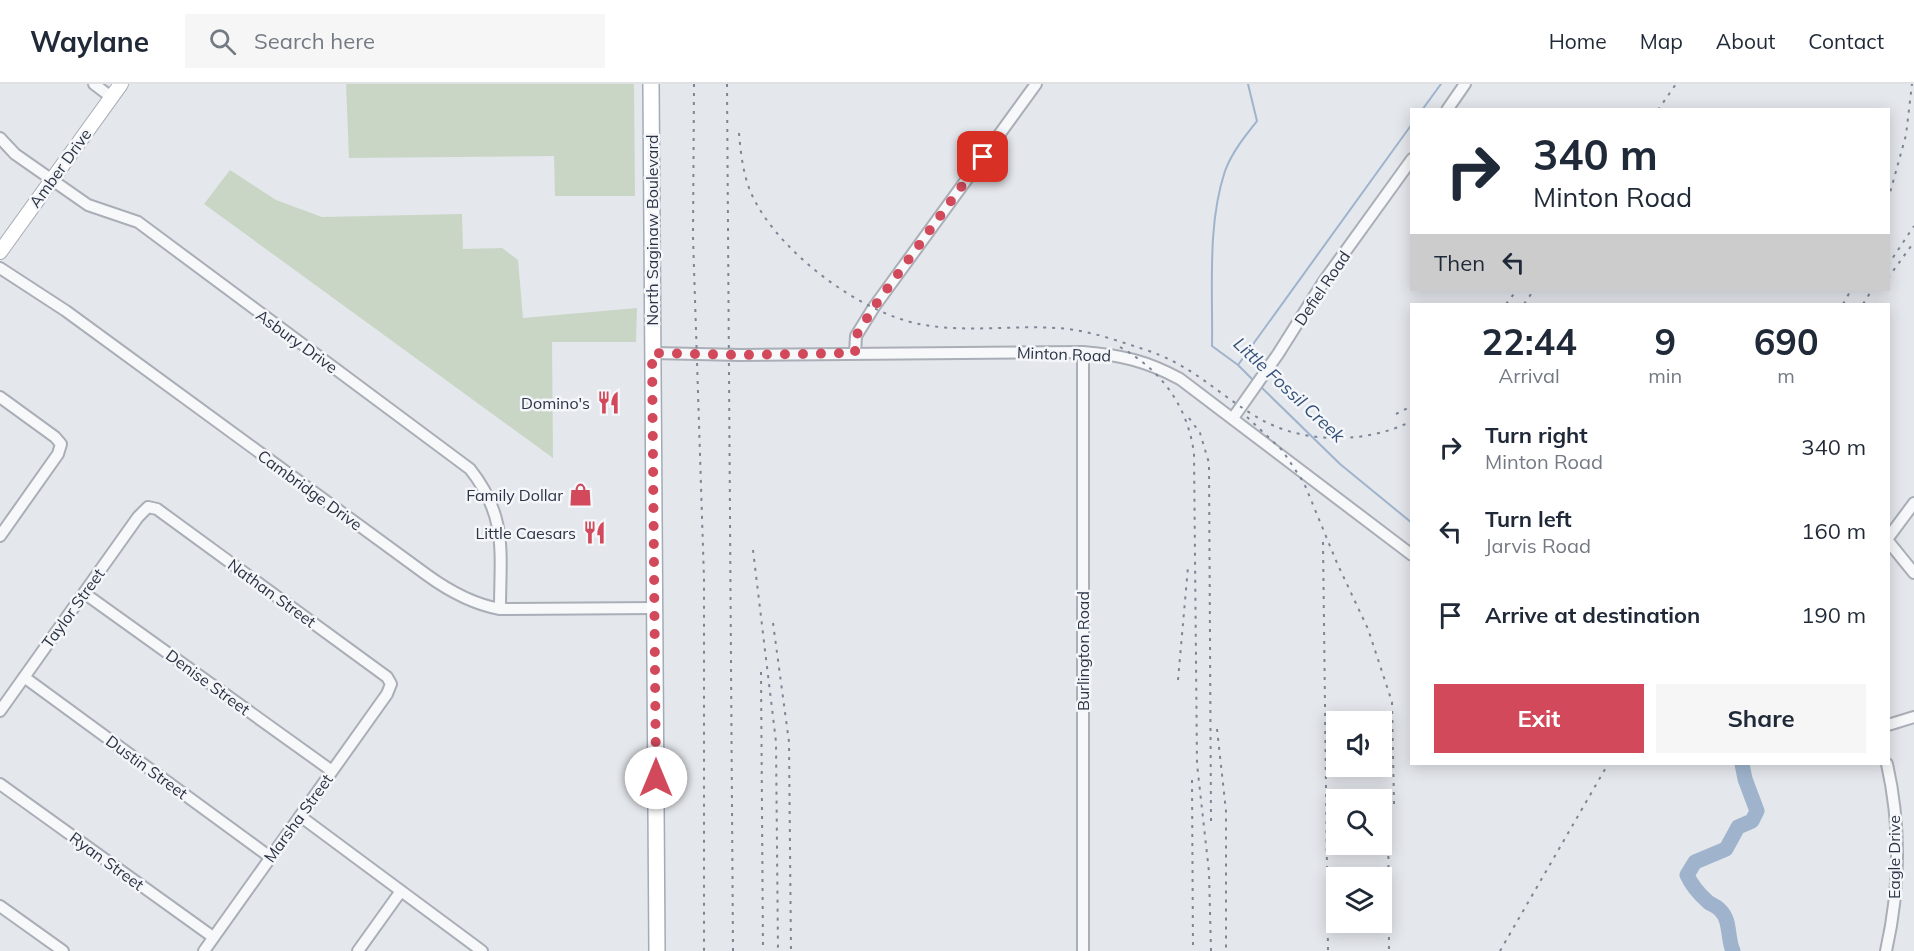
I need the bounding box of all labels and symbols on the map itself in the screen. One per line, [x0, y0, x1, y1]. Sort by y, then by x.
street label: Amber Drive [25, 125, 95, 211]
pin [957, 131, 1008, 182]
street label: North Saginaw Boulevard [642, 134, 662, 326]
street label: Defiel Road [1290, 247, 1354, 329]
street label: Asbury Drive [252, 305, 342, 377]
water label: Little Fossil Creek [1229, 332, 1350, 448]
street label: Minton Road [1017, 342, 1111, 366]
restaurant icon: Domino's [595, 390, 621, 416]
place label: Domino's [521, 393, 590, 413]
street label: Cambridge Drive [254, 445, 366, 535]
shop icon: Family Dollar [568, 482, 594, 508]
place label: Family Dollar [466, 485, 563, 505]
restaurant icon: Little Caesars [581, 520, 607, 546]
place label: Little Caesars [476, 523, 576, 543]
street label: Nathan Street [224, 554, 320, 632]
street label: Taylor Street [37, 564, 109, 652]
street label: Burlington Road [1073, 591, 1093, 711]
street label: Denise Street [162, 645, 254, 719]
street label: Dustin Street [102, 731, 192, 804]
position arrow [624, 746, 688, 810]
street label: Marsha Street [259, 770, 337, 866]
street label: Eagle Drive [1884, 815, 1904, 899]
street label: Ryan Street [66, 827, 148, 895]

